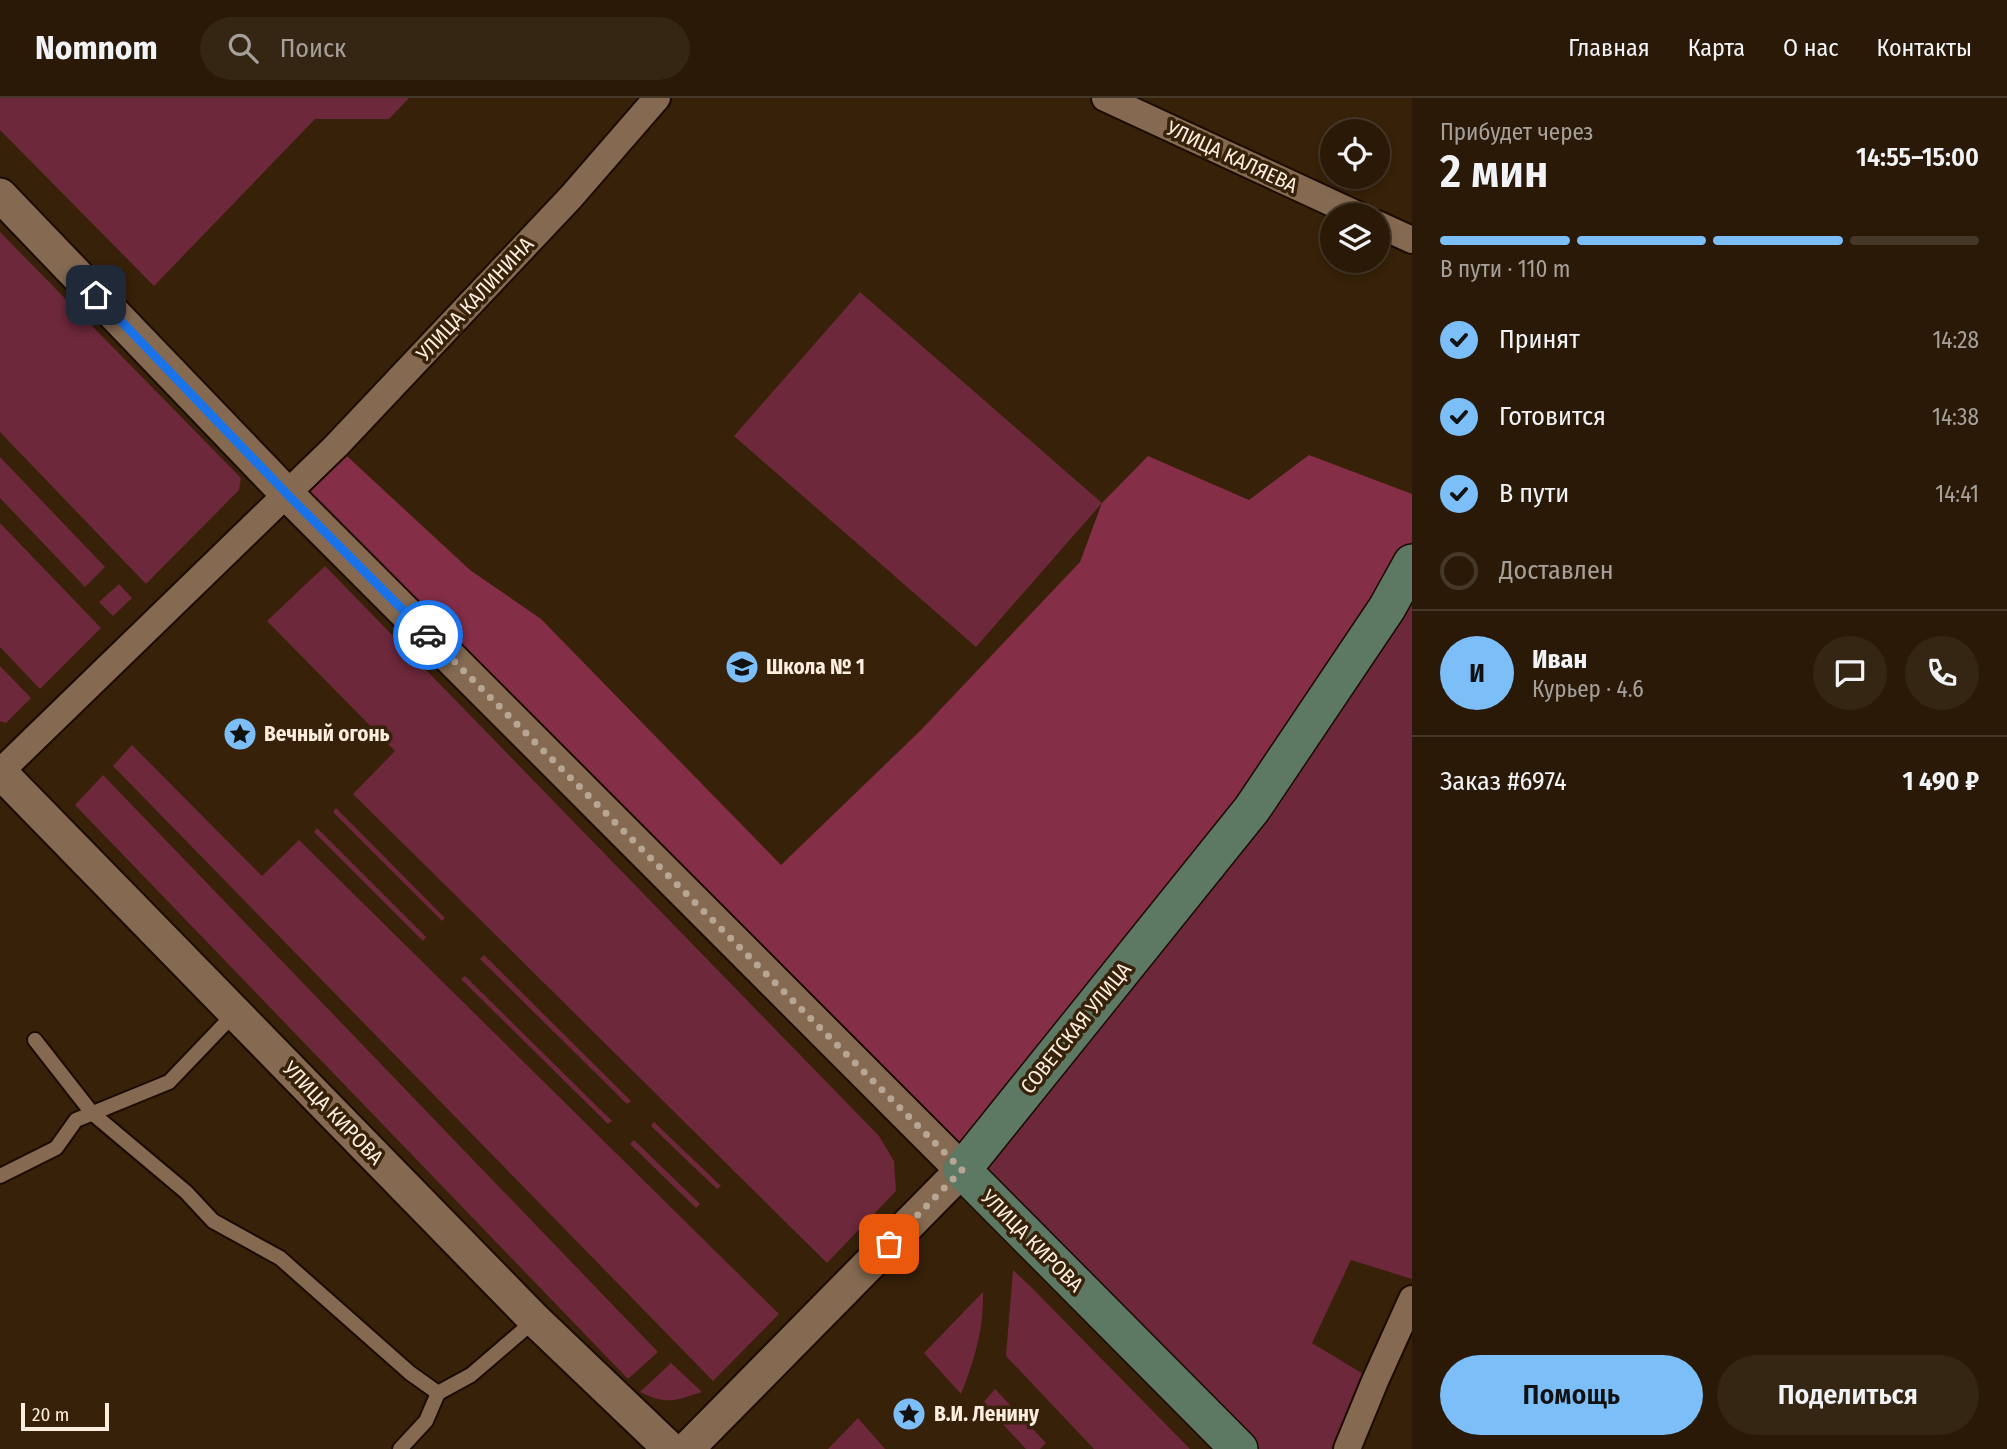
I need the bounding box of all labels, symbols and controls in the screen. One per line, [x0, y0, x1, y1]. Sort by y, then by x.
search box [200, 17, 690, 80]
text: Nomnom [35, 28, 158, 68]
icon: search [224, 29, 262, 67]
text: Поиск [280, 33, 346, 64]
text: Главная [1568, 34, 1650, 62]
text: Карта [1688, 34, 1745, 62]
text: О нас [1783, 34, 1838, 62]
text: Контакты [1876, 34, 1972, 62]
street label: УЛИЦА КАЛЯЕВА [1161, 115, 1302, 199]
text: Прибудет через [1440, 118, 1593, 146]
map controls [1320, 119, 1390, 273]
button: locate [1320, 119, 1390, 189]
text: 14:55–15:00 [1856, 142, 1979, 173]
text: 2 мин [1440, 144, 1548, 199]
button: layers [1320, 203, 1390, 273]
street label: УЛИЦА КАЛИНИНА [410, 232, 539, 367]
text: В пути · 110 m [1440, 255, 1571, 283]
pin [66, 265, 126, 325]
icon: home [77, 276, 115, 314]
icon: check [1440, 321, 1478, 359]
text: Принят [1499, 324, 1580, 355]
text: 14:28 [1932, 326, 1979, 354]
icon: check [1440, 398, 1478, 436]
text: Готовится [1499, 401, 1606, 432]
text: 14:38 [1932, 403, 1979, 431]
icon: check [1440, 475, 1478, 513]
text: В пути [1499, 478, 1569, 509]
text: 14:41 [1935, 480, 1979, 508]
text: Доставлен [1499, 555, 1614, 586]
courier [393, 600, 463, 670]
icon: car [409, 616, 447, 654]
button: chat [1813, 636, 1887, 710]
button: phone [1905, 636, 1979, 710]
text: Иван [1532, 644, 1587, 675]
school or university icon: Школа № 1 [723, 648, 761, 686]
place label: Школа № 1 [766, 654, 865, 680]
text: И [1469, 658, 1485, 689]
text: Курьер · 4.6 [1532, 675, 1644, 703]
place icon: Вечный огонь [221, 715, 259, 753]
place label: Вечный огонь [264, 721, 390, 747]
text: Заказ #6974 [1440, 766, 1567, 797]
text: 1 490 ₽ [1903, 766, 1979, 797]
street label: СОВЕТСКАЯ УЛИЦА [1015, 957, 1137, 1099]
street label: УЛИЦА КИРОВА [276, 1055, 389, 1170]
street label: УЛИЦА КИРОВА [975, 1184, 1089, 1298]
pin [859, 1214, 919, 1274]
icon: bag [870, 1225, 908, 1263]
button: Помощь [1440, 1355, 1703, 1435]
button: Поделиться [1717, 1355, 1979, 1435]
place icon: В.И. Ленину [890, 1395, 928, 1433]
scale bar [21, 1400, 108, 1432]
place label: В.И. Ленину [934, 1401, 1040, 1427]
text: 20 m [32, 1403, 69, 1426]

